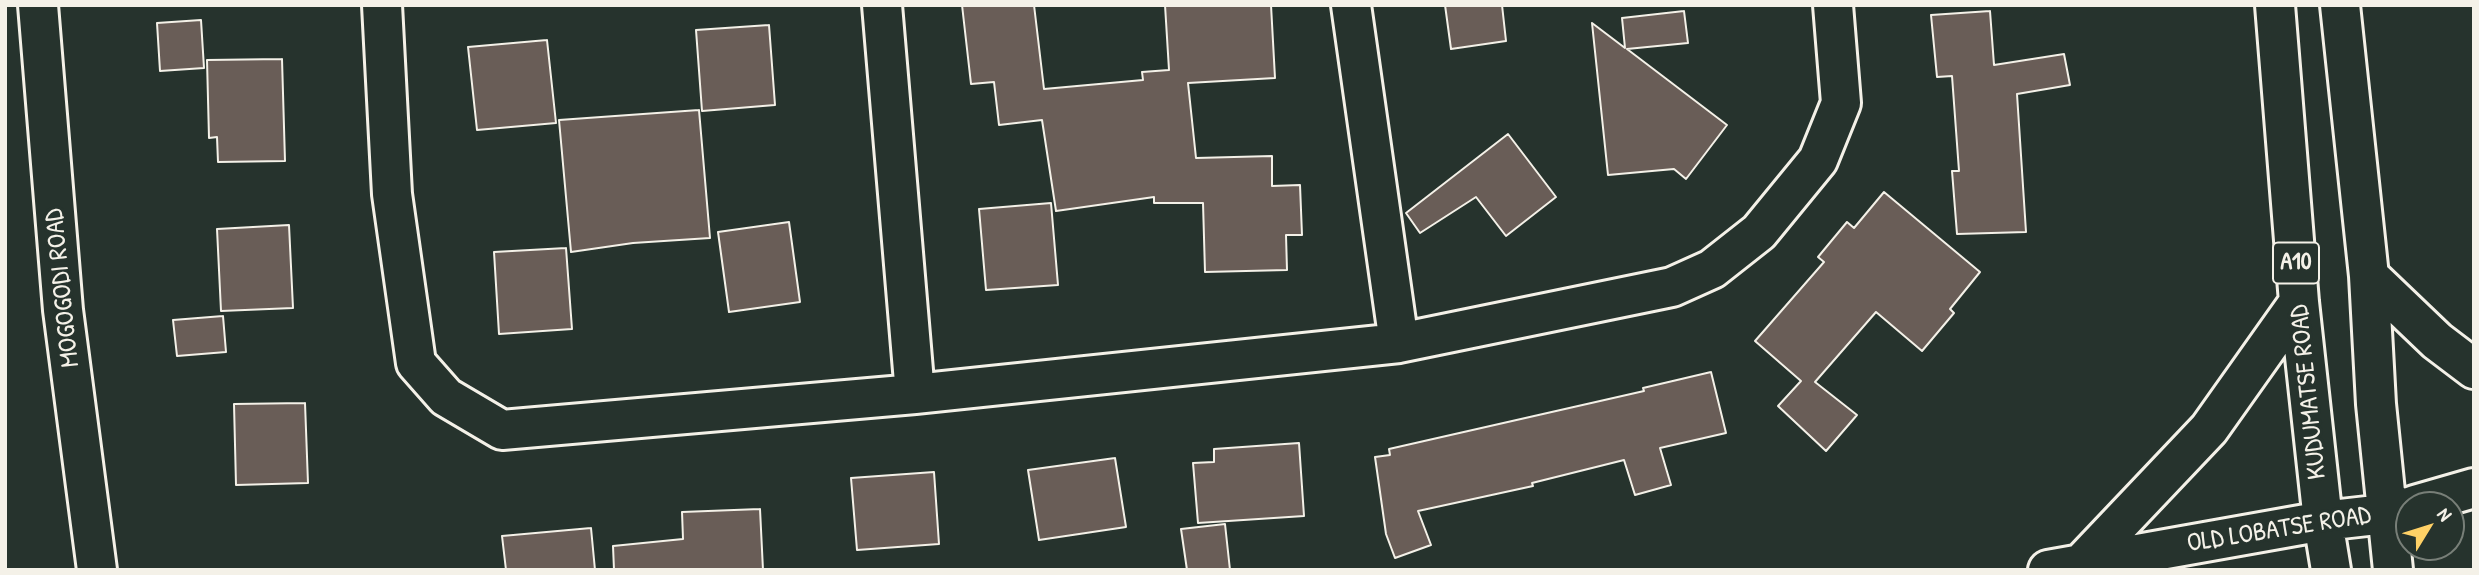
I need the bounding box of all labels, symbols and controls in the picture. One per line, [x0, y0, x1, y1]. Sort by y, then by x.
street label: MOGOGODI ROAD [39, 207, 87, 369]
road number: A10 [2273, 242, 2319, 284]
street label: KUDUMATSE ROAD [2284, 303, 2334, 481]
north arrow [2395, 491, 2465, 561]
street label: OLD LOBATSE ROAD [2185, 500, 2373, 560]
text: N [2432, 502, 2458, 526]

